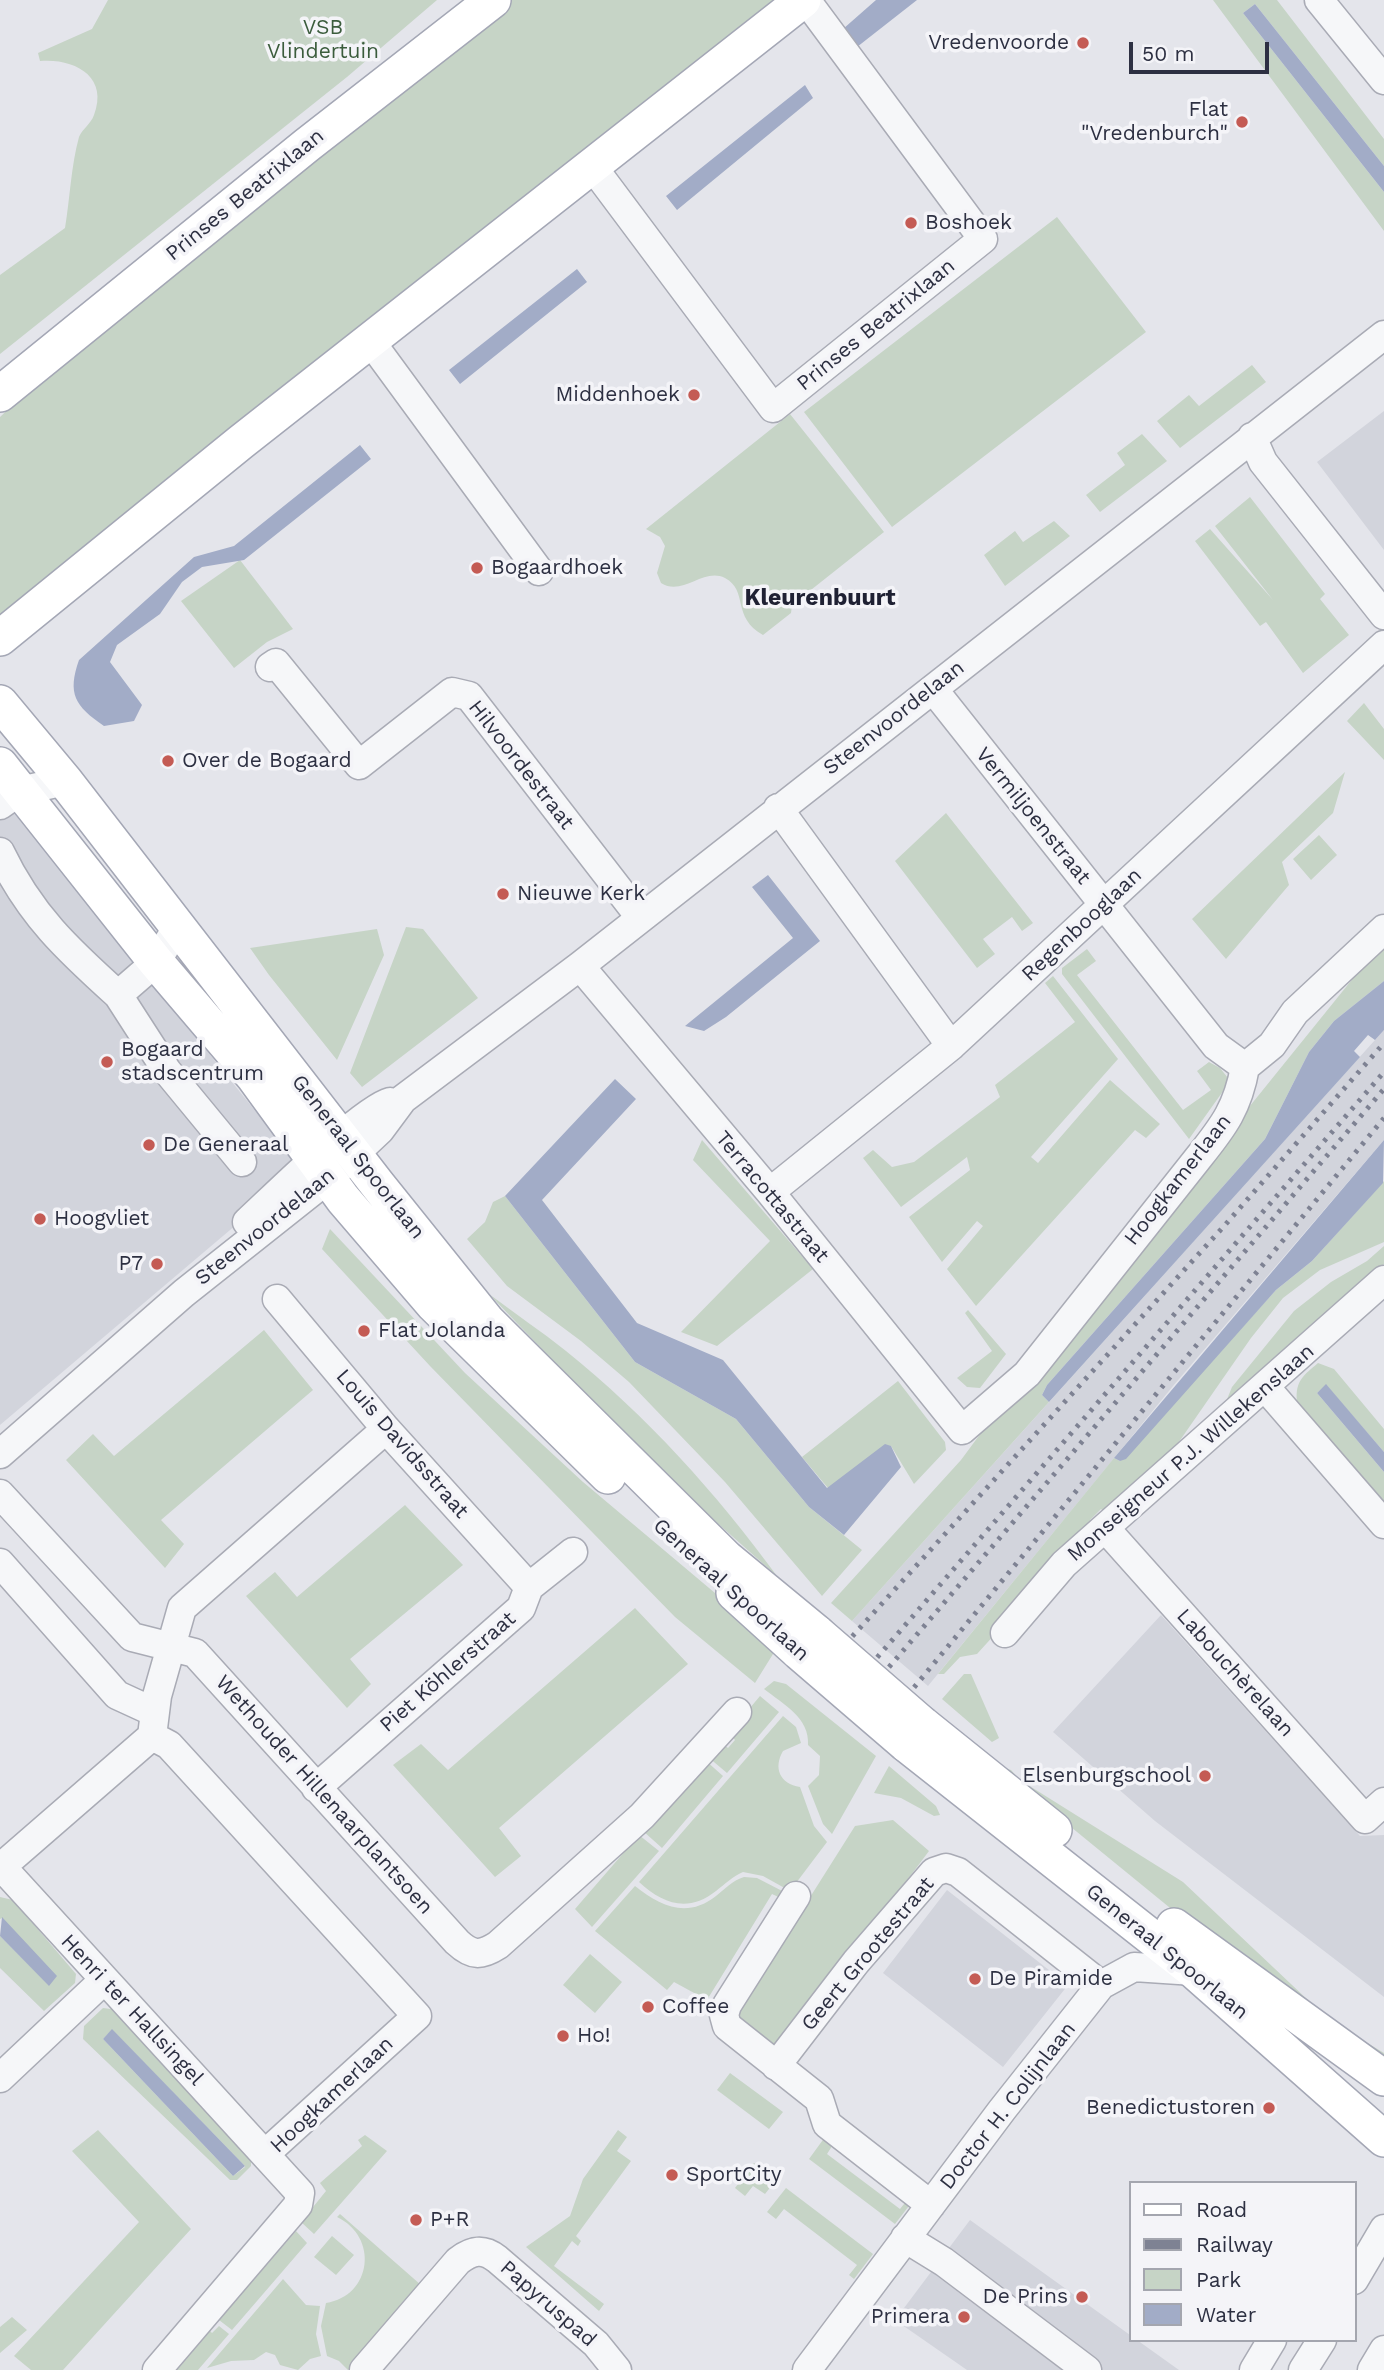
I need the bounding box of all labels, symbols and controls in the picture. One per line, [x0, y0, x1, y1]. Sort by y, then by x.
park label: VSB Vlindertuin [267, 15, 379, 65]
scale bar [1132, 28, 1272, 72]
place label: Vredenvoorde [928, 30, 1069, 56]
marker: Vredenvoorde [1075, 35, 1091, 51]
text: 50 m [1142, 41, 1194, 66]
place label: Flat "Vredenburch" [1081, 97, 1228, 147]
marker: Flat "Vredenburch" [1234, 114, 1250, 130]
street label: Prinses Beatrixlaan [161, 124, 329, 266]
place label: Boshoek [925, 210, 1012, 236]
marker: Boshoek [903, 215, 919, 231]
street label: Prinses Beatrixlaan [792, 254, 960, 396]
place label: Middenhoek [555, 382, 680, 408]
marker: Middenhoek [686, 387, 702, 403]
place label: Bogaardhoek [491, 555, 623, 581]
marker: Bogaardhoek [469, 560, 485, 576]
district label: Kleurenbuurt [745, 584, 895, 612]
street label: Steenvoordelaan [818, 655, 970, 781]
street label: Hilvoordestraat [463, 695, 579, 835]
street label: Vermiljoenstraat [970, 742, 1096, 890]
place label: Over de Bogaard [182, 748, 352, 774]
marker: Over de Bogaard [160, 753, 176, 769]
street label: Regenbooglaan [1017, 863, 1147, 987]
place label: Nieuwe Kerk [517, 881, 645, 907]
marker: Nieuwe Kerk [495, 886, 511, 902]
place label: Bogaard stadscentrum [121, 1037, 264, 1087]
marker: Bogaard stadscentrum [99, 1054, 115, 1070]
street label: Generaal Spoorlaan [286, 1070, 430, 1244]
street label: Hoogkamerlaan [1119, 1110, 1237, 1250]
street label: Terracottastraat [710, 1126, 834, 1268]
place label: De Generaal [163, 1132, 288, 1158]
marker: De Generaal [141, 1137, 157, 1153]
street label: Steenvoordelaan [190, 1163, 340, 1291]
place label: Hoogvliet [54, 1206, 149, 1232]
marker: Hoogvliet [32, 1211, 48, 1227]
place label: P7 [118, 1251, 143, 1277]
marker: P7 [149, 1256, 165, 1272]
place label: Flat Jolanda [378, 1318, 505, 1344]
marker: Flat Jolanda [356, 1323, 372, 1339]
street label: Monseigneur P.J. Willekenslaan [1062, 1339, 1320, 1567]
street label: Louis Davidsstraat [330, 1364, 474, 1524]
street label: Generaal Spoorlaan [648, 1513, 814, 1667]
street label: Labouchèrelaan [1171, 1604, 1299, 1742]
street label: Piet Köhlerstraat [375, 1606, 521, 1738]
street label: Wethouder Hillenaarplantsoen [210, 1670, 438, 1920]
place label: Elsenburgschool [1022, 1763, 1191, 1789]
marker: Elsenburgschool [1197, 1768, 1213, 1784]
street label: Geert Grootestraat [796, 1872, 940, 2036]
street label: Generaal Spoorlaan [1081, 1879, 1253, 2025]
street label: Henri ter Hallsingel [55, 1929, 209, 2091]
place label: De Piramide [989, 1966, 1113, 1992]
marker: De Piramide [967, 1971, 983, 1987]
place label: Coffee [662, 1994, 729, 2020]
marker: Coffee [640, 1999, 656, 2015]
street label: Doctor H. Colijnlaan [935, 2017, 1081, 2195]
place label: Ho! [577, 2023, 611, 2049]
marker: Ho! [555, 2028, 571, 2044]
street label: Hoogkamerlaan [265, 2032, 399, 2158]
place label: Benedictustoren [1086, 2095, 1255, 2121]
marker: Benedictustoren [1261, 2100, 1277, 2116]
place label: SportCity [686, 2162, 781, 2188]
marker: SportCity [664, 2167, 680, 2183]
legend [1128, 2181, 1356, 2342]
text: Road [1196, 2197, 1247, 2222]
place label: P+R [430, 2207, 469, 2233]
marker: P+R [408, 2212, 424, 2228]
text: Railway [1196, 2232, 1273, 2257]
street label: Papyruspad [495, 2255, 601, 2353]
text: Park [1196, 2267, 1241, 2292]
place label: De Prins [983, 2284, 1068, 2310]
marker: De Prins [1074, 2289, 1090, 2305]
text: Water [1196, 2302, 1256, 2327]
place label: Primera [871, 2304, 950, 2330]
marker: Primera [956, 2309, 972, 2325]

